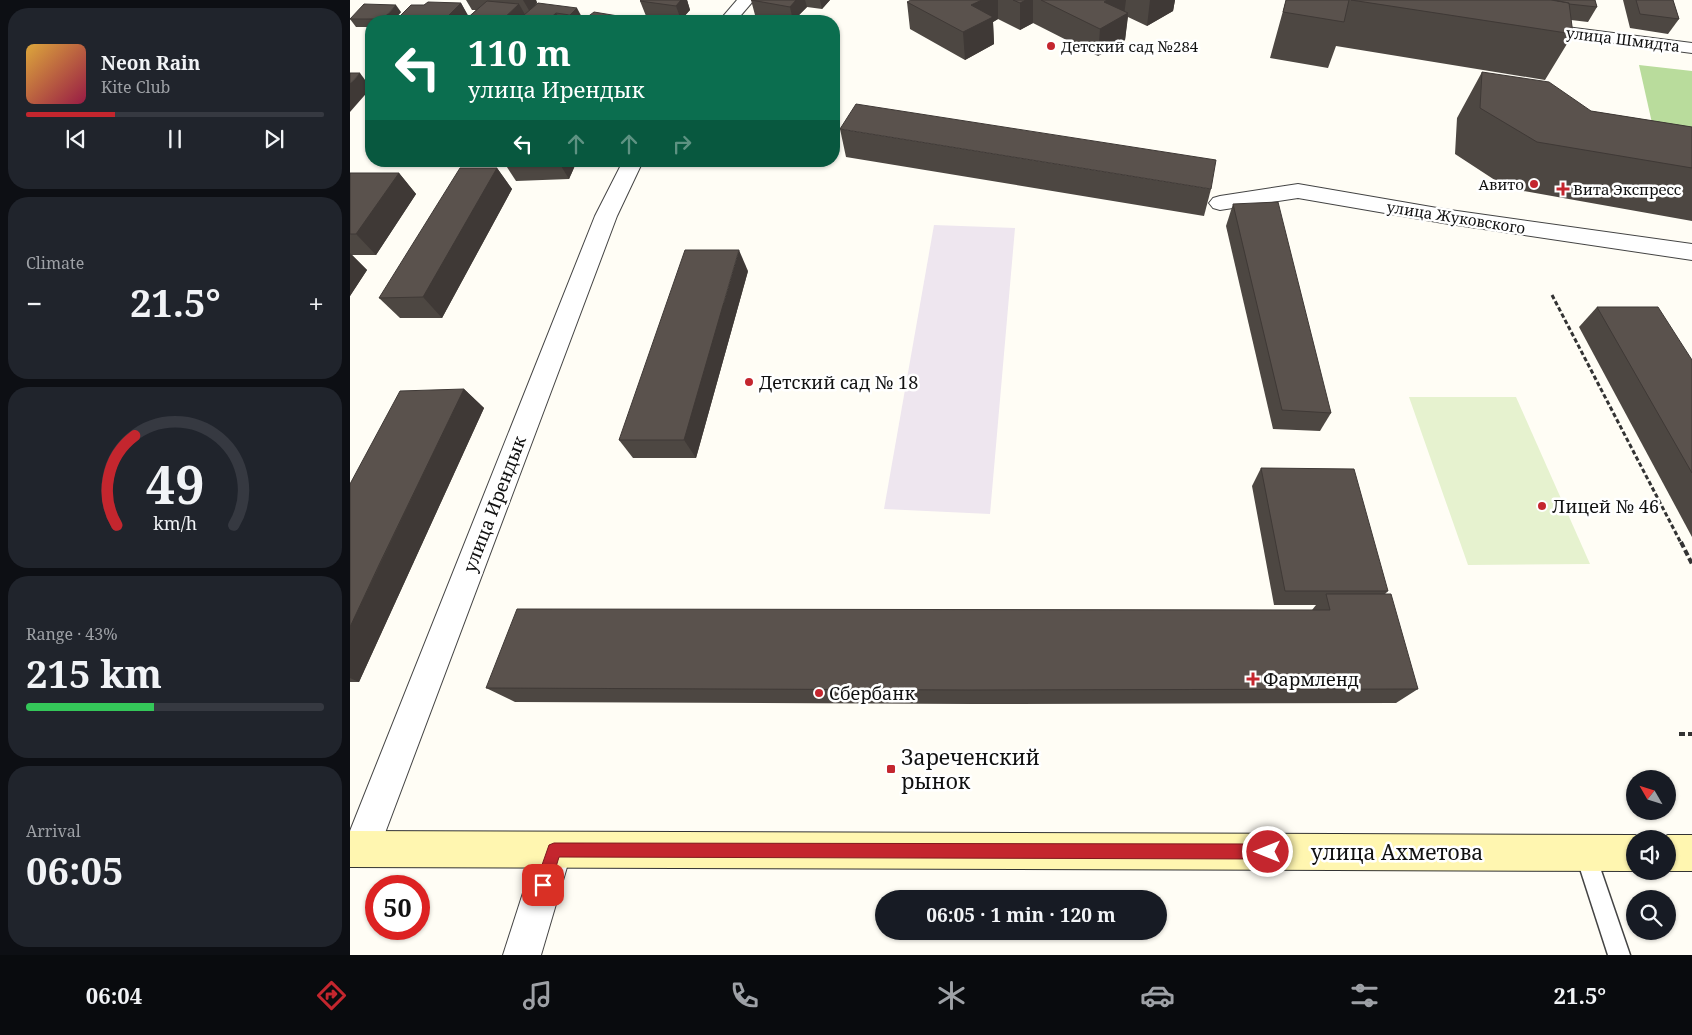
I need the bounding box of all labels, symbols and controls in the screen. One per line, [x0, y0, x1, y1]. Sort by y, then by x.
street label: улица Шмидта [1565, 22, 1681, 56]
text: 110 m [468, 29, 571, 76]
icon: left [385, 35, 450, 100]
place label: Детский сад №284 [1061, 36, 1199, 56]
marker: Детский сад №284 [1045, 40, 1057, 52]
text: Neon Rain [101, 50, 200, 76]
text: улица Ирендык [468, 74, 645, 104]
text: Kite Club [101, 76, 170, 98]
icon: previous [62, 125, 90, 153]
icon: pause [161, 125, 189, 153]
icon: next [260, 125, 288, 153]
icon: left [509, 130, 537, 158]
icon: ahead [562, 130, 590, 158]
icon: ahead [615, 130, 643, 158]
icon: right [668, 130, 696, 158]
place label: Авито [1478, 174, 1524, 194]
marker: Авито [1528, 178, 1540, 190]
place label: Вита Экспресс [1573, 179, 1681, 199]
marker: Вита Экспресс [1557, 183, 1569, 195]
street label: улица Жуковского [1385, 196, 1527, 238]
text: Climate [26, 252, 84, 274]
text: 21.5° [130, 276, 221, 328]
text: − [26, 284, 42, 322]
text: + [308, 284, 324, 322]
place label: Детский сад № 18 [759, 370, 918, 394]
marker: Детский сад № 18 [743, 376, 755, 388]
street label: улица Ирендык [457, 432, 531, 576]
text: 49 [146, 448, 204, 519]
place label: Лицей № 46 [1552, 494, 1659, 518]
marker: Лицей № 46 [1536, 500, 1548, 512]
text: km/h [153, 511, 197, 535]
text: Range · 43% [26, 623, 118, 645]
text: 215 km [26, 647, 162, 699]
place label: Фармленд [1263, 667, 1359, 691]
marker: Фармленд [1247, 673, 1259, 685]
place label: Сбербанк [829, 681, 915, 705]
marker: Сбербанк [813, 687, 825, 699]
place label: Зареченский рынок [901, 743, 1040, 795]
marker: Зареченский рынок [885, 763, 897, 775]
north arrow [1626, 770, 1676, 820]
map controls [1626, 770, 1676, 940]
text: Arrival [26, 820, 81, 842]
position arrow [1241, 825, 1293, 877]
button: sound [1626, 830, 1676, 880]
street label: улица Ахметова [1311, 838, 1483, 866]
text: 06:05 [26, 844, 123, 896]
pin [522, 864, 564, 906]
icon: arrive [529, 871, 557, 899]
speed limit sign: 50 [365, 875, 430, 940]
button: search [1626, 890, 1676, 940]
text: 06:05 · 1 min · 120 m [926, 902, 1116, 928]
icon: directions [314, 978, 349, 1013]
icon: music [520, 978, 555, 1013]
icon: phone [727, 978, 762, 1013]
icon: climate [934, 978, 969, 1013]
icon: car [1140, 978, 1175, 1013]
icon: filters [1347, 978, 1382, 1013]
text: 06:04 [86, 980, 142, 1010]
text: 21.5° [1554, 980, 1606, 1010]

